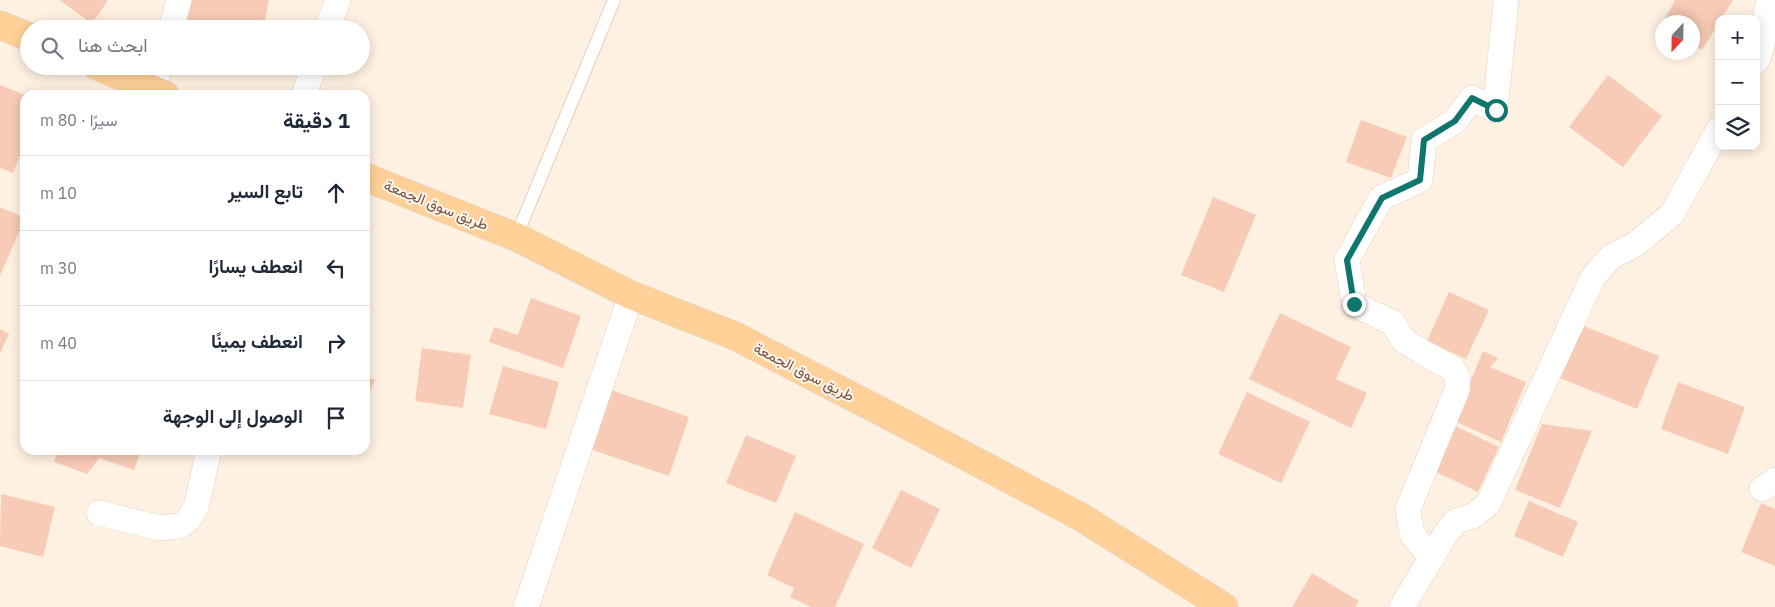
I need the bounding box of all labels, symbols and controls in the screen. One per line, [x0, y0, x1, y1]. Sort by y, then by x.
north arrow [1655, 15, 1700, 60]
map controls [1715, 15, 1760, 150]
button: + [1715, 15, 1760, 60]
search box [20, 20, 370, 75]
text: ابحث هنا [78, 33, 148, 57]
icon: search [38, 34, 66, 62]
button: − [1715, 60, 1760, 105]
route start [1485, 99, 1508, 122]
button: layers [1715, 105, 1760, 150]
text: 1 دقيقة [283, 106, 350, 134]
text: سيرًا · 80 m [40, 110, 118, 130]
street label: طريق سوق الجمعة [381, 175, 491, 235]
text: تابع السير [228, 179, 303, 203]
icon: ahead [322, 179, 350, 207]
text: 10 m [40, 183, 77, 203]
text: انعطف يسارًا [209, 254, 303, 278]
icon: left [322, 254, 350, 282]
text: 30 m [40, 258, 77, 278]
route end [1343, 293, 1366, 316]
text: انعطف يمينًا [211, 329, 303, 353]
icon: right [322, 329, 350, 357]
text: 40 m [40, 333, 77, 353]
street label: طريق سوق الجمعة [750, 338, 858, 406]
text: الوصول إلى الوجهة [163, 404, 303, 428]
icon: arrive [322, 404, 350, 432]

